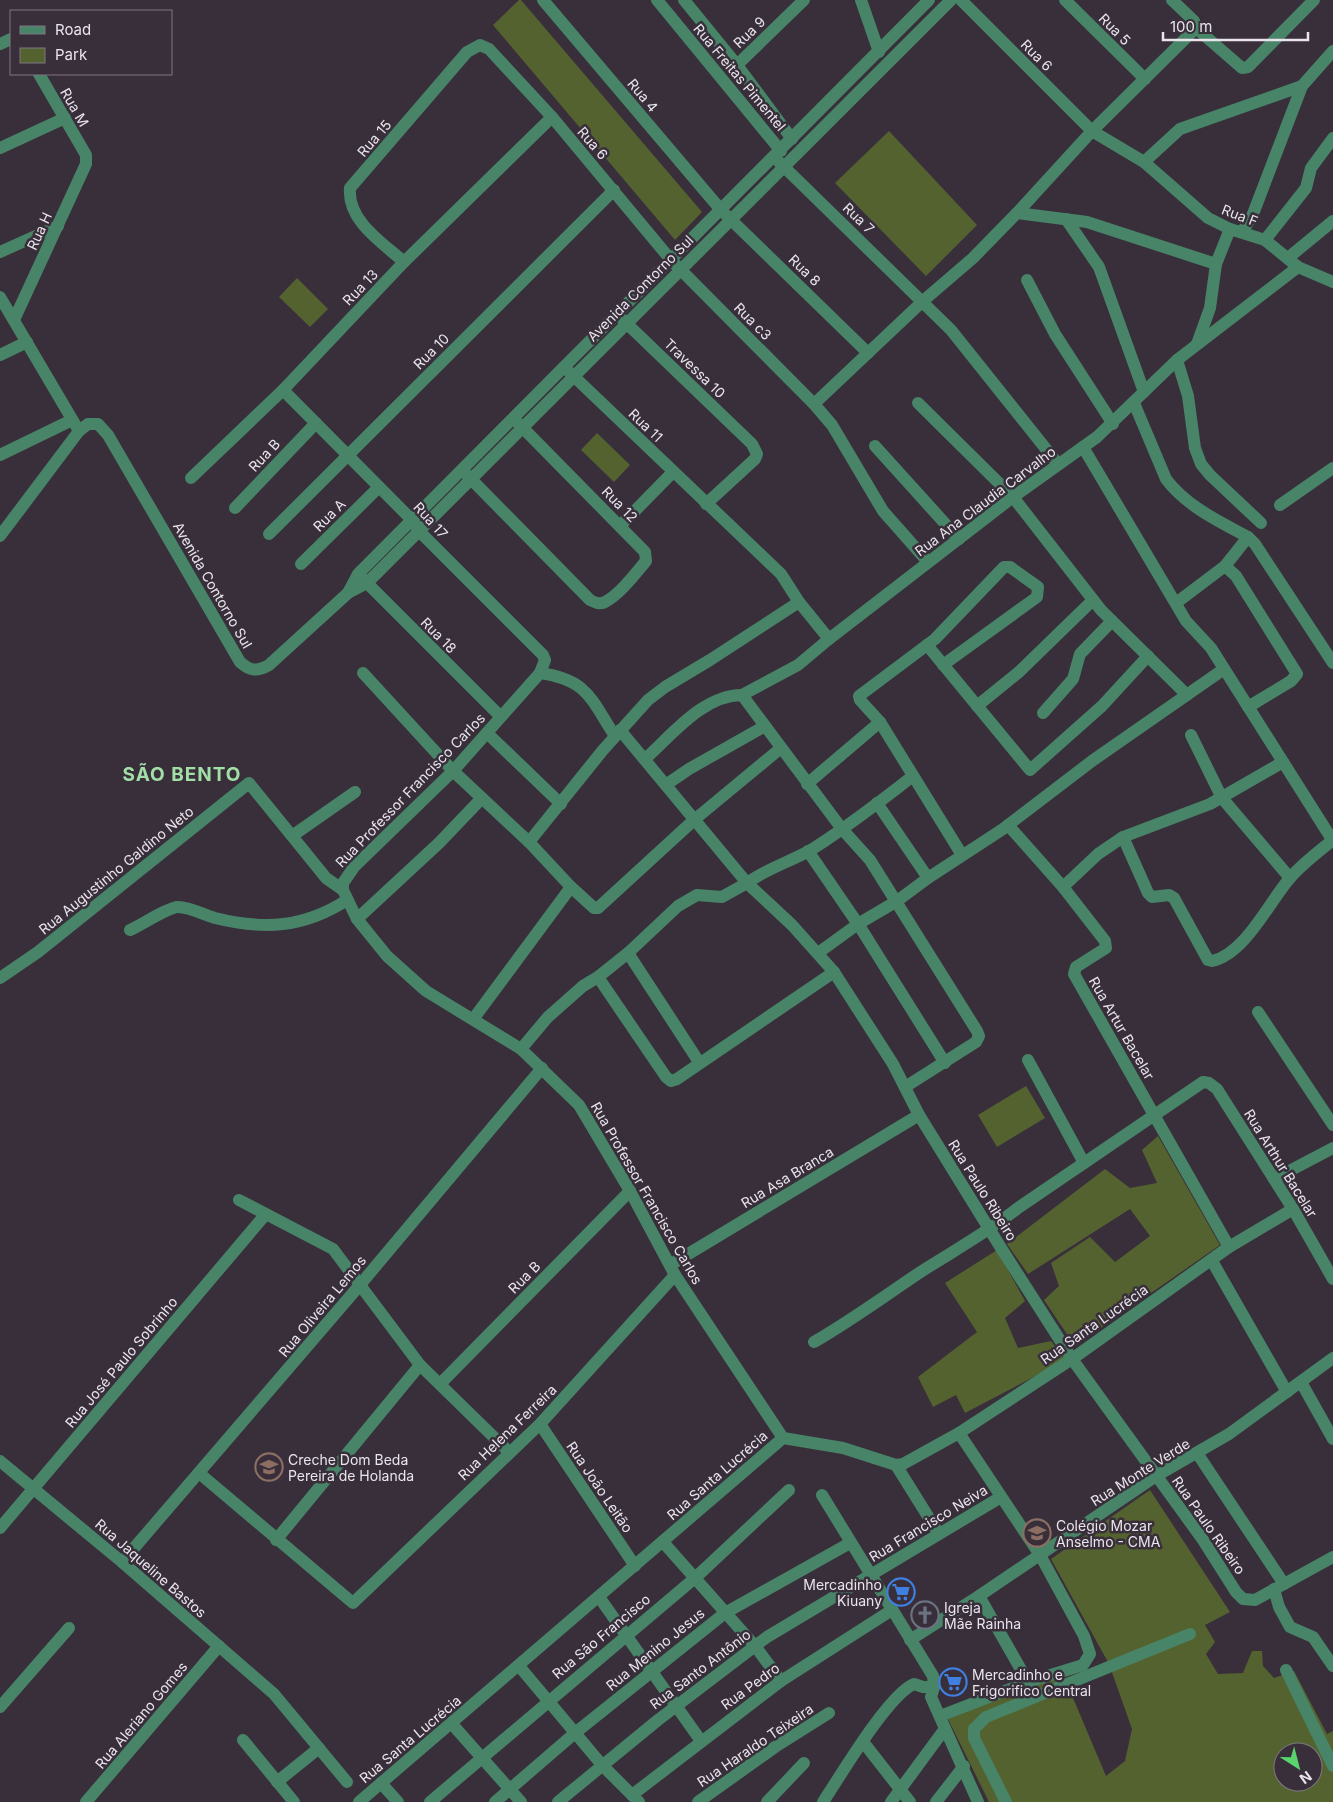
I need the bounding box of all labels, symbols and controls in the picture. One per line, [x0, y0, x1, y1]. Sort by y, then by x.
legend [10, 10, 172, 75]
street label: Rua 5 [1096, 10, 1134, 48]
scale bar [1163, 10, 1308, 42]
street label: Rua 9 [730, 13, 768, 51]
text: 100 m [1170, 17, 1212, 36]
text: Road [55, 20, 91, 39]
street label: Rua Freitas Pimentel [690, 20, 790, 134]
street label: Rua 6 [1018, 36, 1056, 74]
text: Park [55, 45, 88, 64]
street label: Rua 4 [624, 75, 662, 115]
street label: Rua M [57, 85, 93, 129]
street label: Rua 15 [353, 116, 395, 160]
street label: Rua 6 [574, 123, 612, 163]
street label: Rua 7 [840, 199, 878, 237]
street label: Rua F [1220, 200, 1260, 230]
street label: Rua H [23, 210, 55, 252]
street label: Avenida Contorno Sul [583, 231, 697, 345]
street label: Rua 8 [786, 251, 824, 289]
street label: Rua 13 [339, 265, 381, 309]
street label: Rua c3 [731, 299, 775, 343]
street label: Rua 10 [410, 330, 452, 372]
street label: Travessa 10 [661, 335, 729, 401]
street label: Rua 11 [626, 405, 666, 445]
street label: Rua B [245, 435, 283, 475]
street label: Rua Ana Claudia Carvalho [911, 443, 1059, 559]
street label: Rua 12 [599, 483, 641, 525]
street label: Rua A [309, 495, 349, 535]
street label: Rua 17 [410, 498, 452, 542]
street label: Avenida Contorno Sul [170, 519, 256, 651]
street label: Rua 18 [418, 614, 460, 656]
street label: Rua Professor Francisco Carlos [332, 709, 488, 871]
district label: SÃO BENTO [123, 763, 242, 786]
street label: Rua Augustinho Galdino Neto [35, 802, 197, 938]
street label: Rua Artur Bacelar [1086, 974, 1158, 1082]
street label: Rua Professor Francisco Carlos [588, 1099, 706, 1287]
street label: Rua Arthur Bacelar [1241, 1106, 1321, 1220]
street label: Rua Paulo Ribeiro [945, 1136, 1021, 1244]
street label: Rua Asa Branca [738, 1143, 836, 1211]
street label: Rua Oliveira Lemos [275, 1252, 369, 1360]
street label: Rua B [504, 1257, 544, 1297]
street label: Rua Santa Lucrécia [1037, 1281, 1151, 1367]
street label: Rua José Paulo Sobrinho [61, 1293, 181, 1431]
street label: Rua Helena Ferreira [454, 1381, 560, 1483]
street label: Rua Santa Lucrécia [663, 1427, 771, 1523]
street label: Rua Monte Verde [1087, 1435, 1193, 1509]
street label: Rua João Leitão [563, 1438, 637, 1536]
place label: Creche Dom Beda Pereira de Holanda [288, 1451, 414, 1484]
school or university icon: Creche Dom Beda Pereira de Holanda [254, 1452, 284, 1482]
street label: Rua Paulo Ribeiro [1169, 1473, 1249, 1577]
street label: Rua Francisco Neiva [866, 1481, 990, 1565]
street label: Rua Jaqueline Bastos [92, 1515, 210, 1621]
place label: Colégio Mozar Anselmo - CMA [1056, 1517, 1161, 1550]
school or university icon: Colégio Mozar Anselmo - CMA [1022, 1518, 1052, 1548]
place label: Mercadinho Kiuany [803, 1576, 882, 1609]
supermarket icon: Mercadinho Kiuany [886, 1577, 916, 1607]
street label: Rua São Francisco [549, 1590, 653, 1682]
place label: Igreja Mãe Rainha [944, 1599, 1021, 1632]
church icon: Igreja Mãe Rainha [910, 1600, 940, 1630]
street label: Rua Menino Jesus [602, 1604, 708, 1694]
street label: Rua Santo Antônio [646, 1626, 754, 1712]
street label: Rua Aleriano Gomes [91, 1658, 191, 1772]
street label: Rua Pedro [717, 1659, 783, 1713]
place label: Mercadinho e Frigorifico Central [972, 1666, 1091, 1699]
supermarket icon: Mercadinho e Frigorifico Central [938, 1667, 968, 1697]
street label: Rua Santa Lucrécia [356, 1692, 464, 1786]
street label: Rua Haraldo Teixeira [694, 1700, 816, 1790]
north arrow [1273, 1742, 1323, 1792]
text: N [1297, 1768, 1315, 1788]

